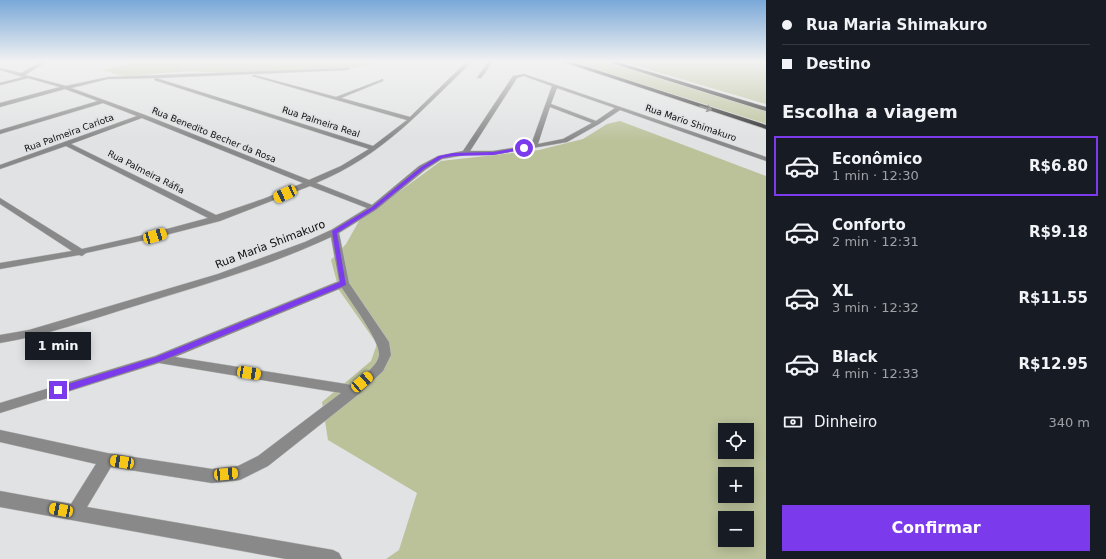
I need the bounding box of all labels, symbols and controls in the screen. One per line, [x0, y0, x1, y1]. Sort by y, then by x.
text: Rua Maria Shimakuro [806, 16, 987, 34]
text: Destino [806, 55, 871, 73]
text: Escolha a viagem [782, 101, 958, 122]
street label: Rua Mario Shimakuro [644, 103, 738, 143]
street label: Rua Benedito Becher da Rosa [150, 105, 278, 165]
street label: Rua Palmeira Real [281, 105, 361, 139]
one-way arrow [699, 105, 712, 112]
street label: Rua Palmeira Cariota [23, 112, 115, 154]
route start [515, 139, 533, 157]
street label: Rua Palmeira Ráfia [106, 148, 186, 196]
icon: car [784, 148, 820, 184]
text: Econômico [832, 150, 922, 168]
text: R$6.80 [1029, 157, 1088, 175]
text: 1 min · 12:30 [832, 168, 919, 183]
car [272, 183, 298, 205]
icon: car [784, 214, 820, 250]
text: Conforto [832, 216, 906, 234]
street label: Rua Maria Shimakuro [213, 217, 327, 271]
text: R$9.18 [1029, 223, 1088, 241]
car [142, 227, 168, 245]
text: 2 min · 12:31 [832, 234, 919, 249]
icon: car [784, 280, 820, 316]
text: XL [832, 282, 853, 300]
text: R$11.55 [1019, 289, 1088, 307]
text: 3 min · 12:32 [832, 300, 919, 315]
callout: 1 min [25, 332, 91, 360]
text: 1 min [38, 338, 78, 353]
icon: car [784, 346, 820, 382]
text: Black [832, 348, 878, 366]
text: R$12.95 [1019, 355, 1088, 373]
car [236, 365, 262, 381]
text: 4 min · 12:33 [832, 366, 919, 381]
car [349, 370, 375, 394]
route end [49, 381, 67, 399]
icon: cash [782, 411, 804, 433]
text: Dinheiro [814, 413, 877, 431]
text: 340 m [1048, 415, 1090, 430]
map controls [718, 423, 754, 547]
button: locate [718, 423, 754, 459]
car [109, 454, 135, 470]
car [214, 467, 238, 481]
button: + [718, 467, 754, 503]
car [48, 502, 74, 518]
button: Confirmar [782, 505, 1090, 551]
button: − [718, 511, 754, 547]

